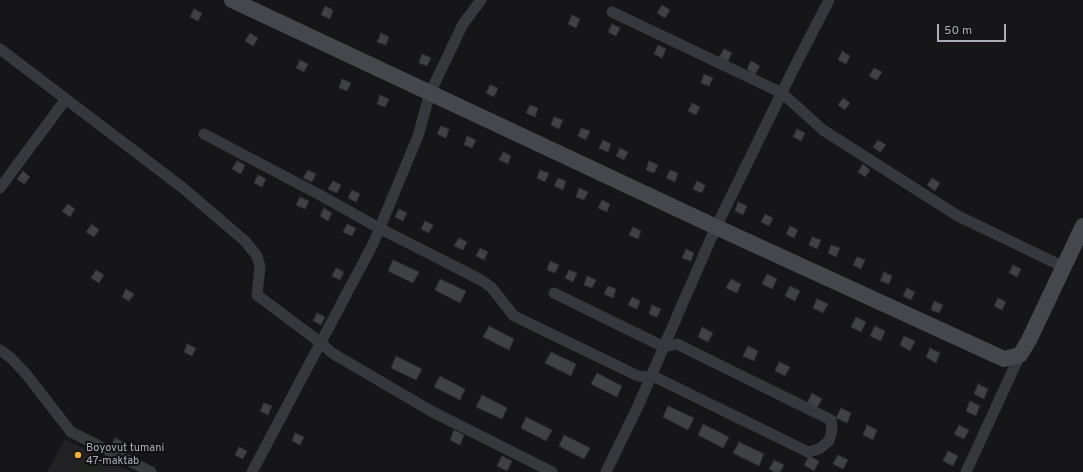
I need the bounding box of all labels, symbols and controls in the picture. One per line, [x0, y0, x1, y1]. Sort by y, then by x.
scale bar [939, 16, 1008, 42]
text: 50 m [944, 23, 972, 39]
place label: Boyovut tumani 47-maktab [86, 442, 164, 468]
marker: Boyovut tumani 47-maktab [73, 450, 83, 460]

